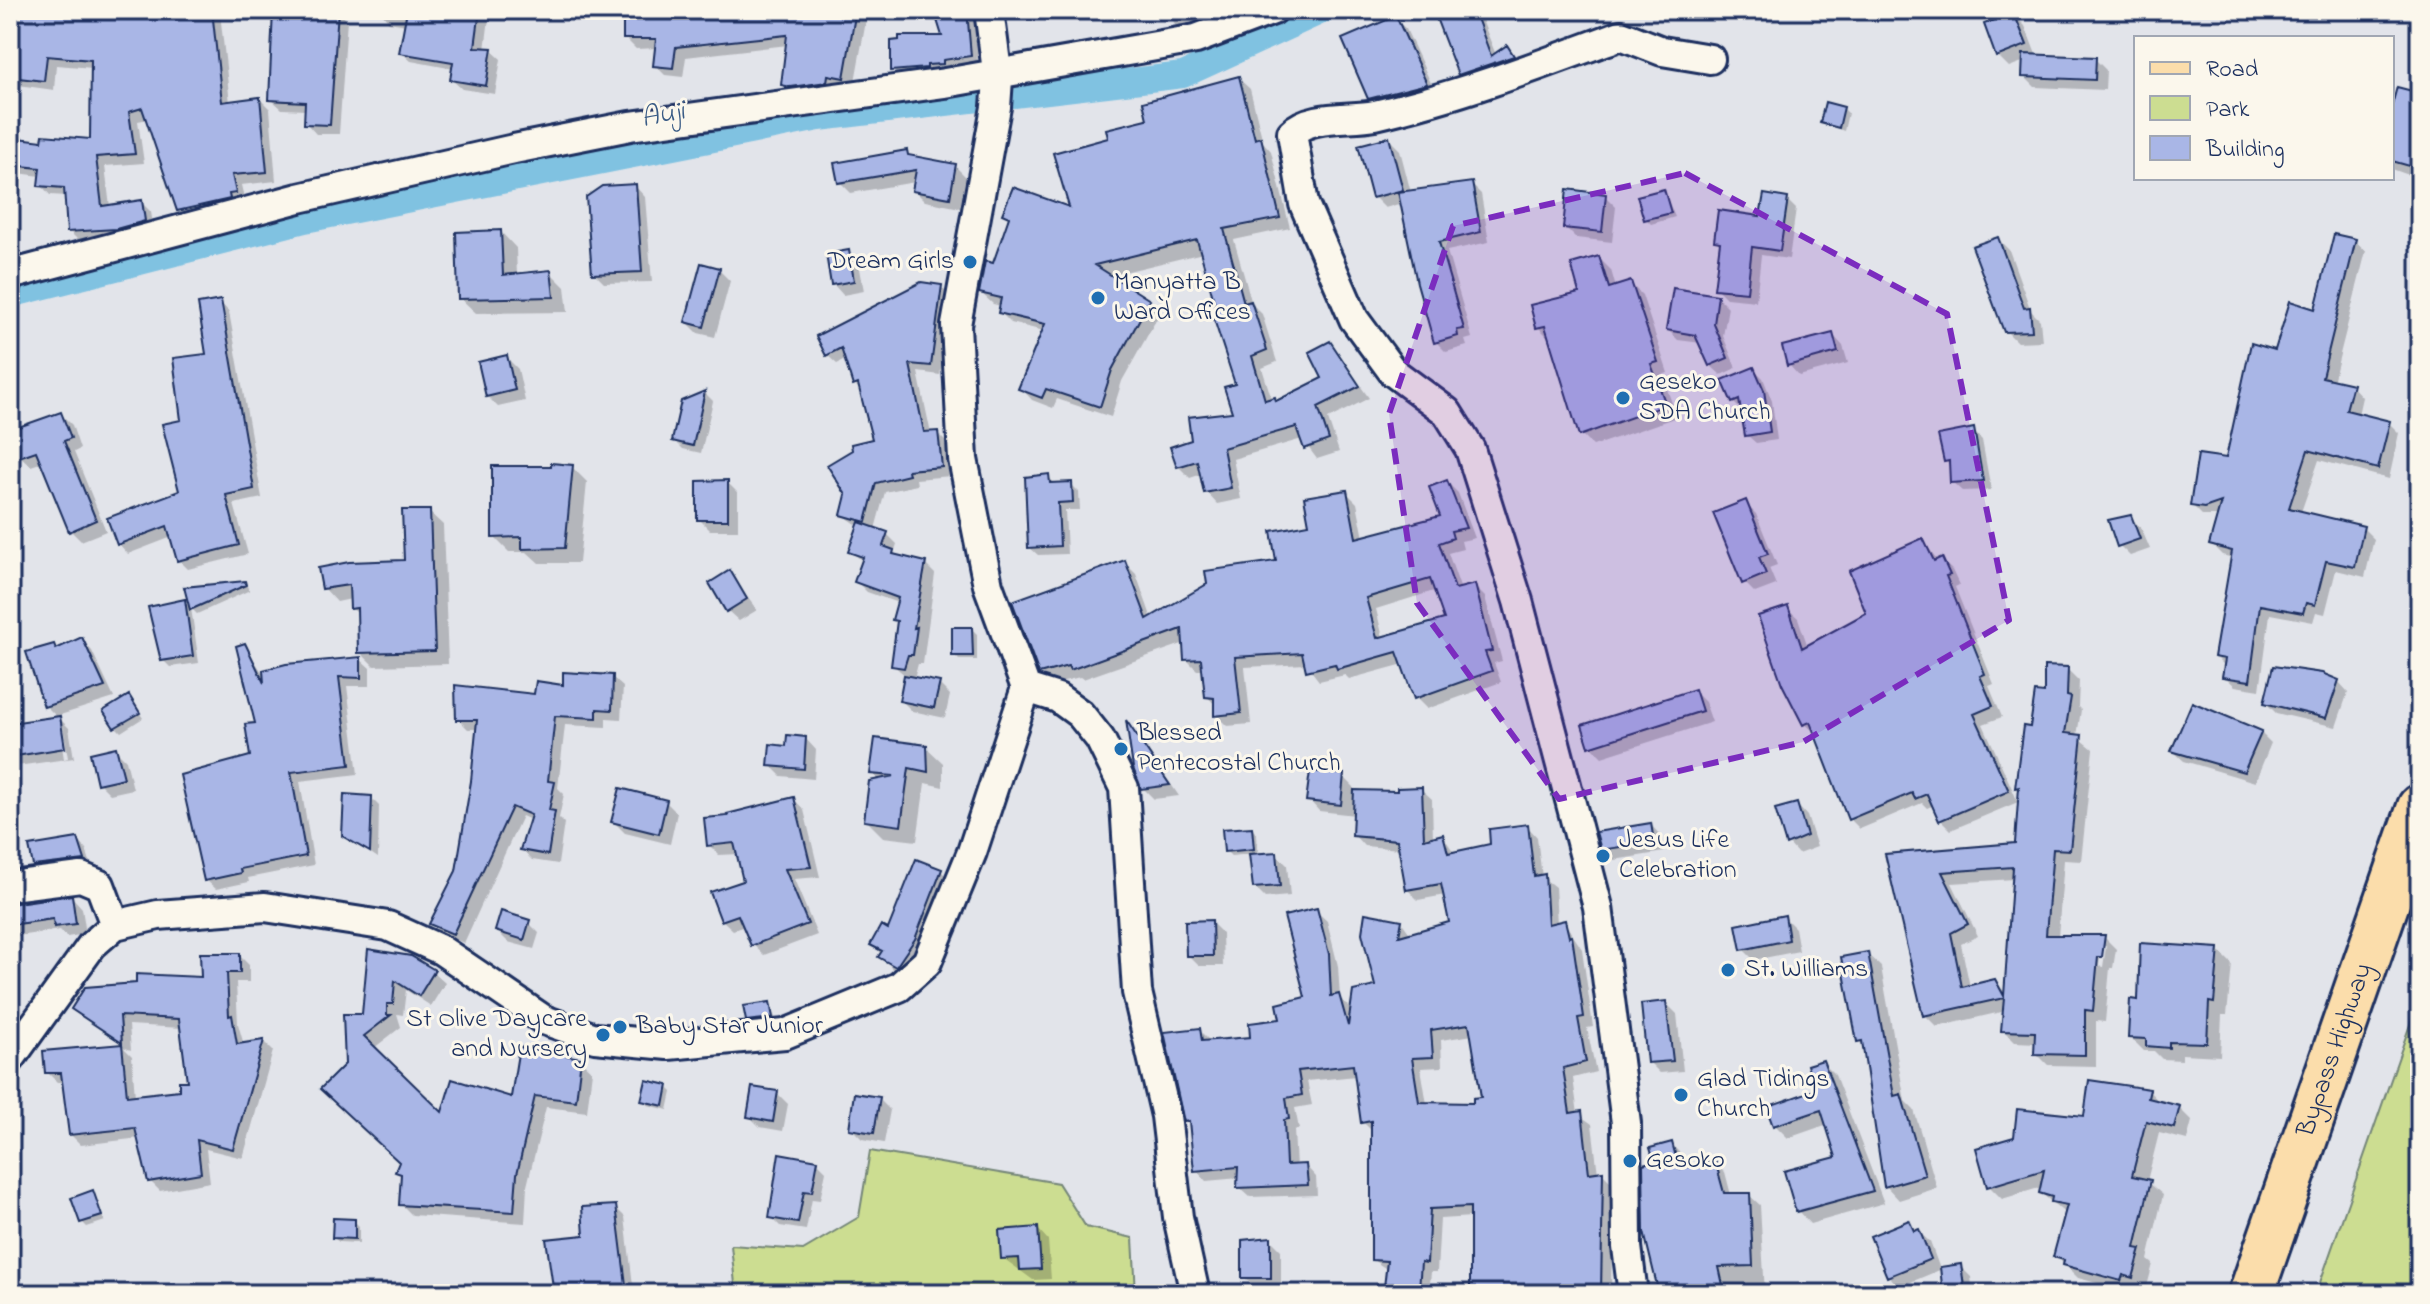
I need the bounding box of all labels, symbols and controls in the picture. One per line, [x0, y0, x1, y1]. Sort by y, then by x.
legend [2134, 36, 2394, 180]
text: Road [2206, 53, 2259, 88]
water label: Auji [638, 91, 691, 140]
text: Park [2206, 93, 2250, 128]
text: Building [2205, 133, 2285, 168]
place label: Dream Girls [827, 243, 954, 281]
marker: Dream Girls [961, 253, 979, 271]
place label: Manyatta B Ward Offices [1114, 264, 1251, 332]
marker: Manyatta B Ward Offices [1089, 289, 1107, 307]
place label: Geseko SDA Church [1639, 364, 1771, 432]
marker: Geseko SDA Church [1614, 389, 1632, 407]
place label: Blessed Pentecostal Church [1136, 715, 1341, 783]
marker: Blessed Pentecostal Church [1112, 740, 1130, 758]
place label: Jesus Life Celebration [1619, 822, 1737, 890]
marker: Jesus Life Celebration [1594, 847, 1612, 865]
place label: St. Williams [1744, 951, 1868, 989]
street label: Bypass Highway [2288, 958, 2383, 1143]
marker: St. Williams [1719, 961, 1737, 979]
place label: St Olive Daycare and Nursery [406, 1001, 587, 1069]
place label: Baby Star Junior [635, 1008, 824, 1046]
marker: Baby Star Junior [611, 1018, 629, 1036]
marker: St Olive Daycare and Nursery [594, 1026, 612, 1044]
place label: Glad Tidings Church [1697, 1061, 1829, 1129]
marker: Glad Tidings Church [1672, 1086, 1690, 1104]
place label: Gesoko [1646, 1142, 1725, 1180]
marker: Gesoko [1621, 1152, 1639, 1170]

